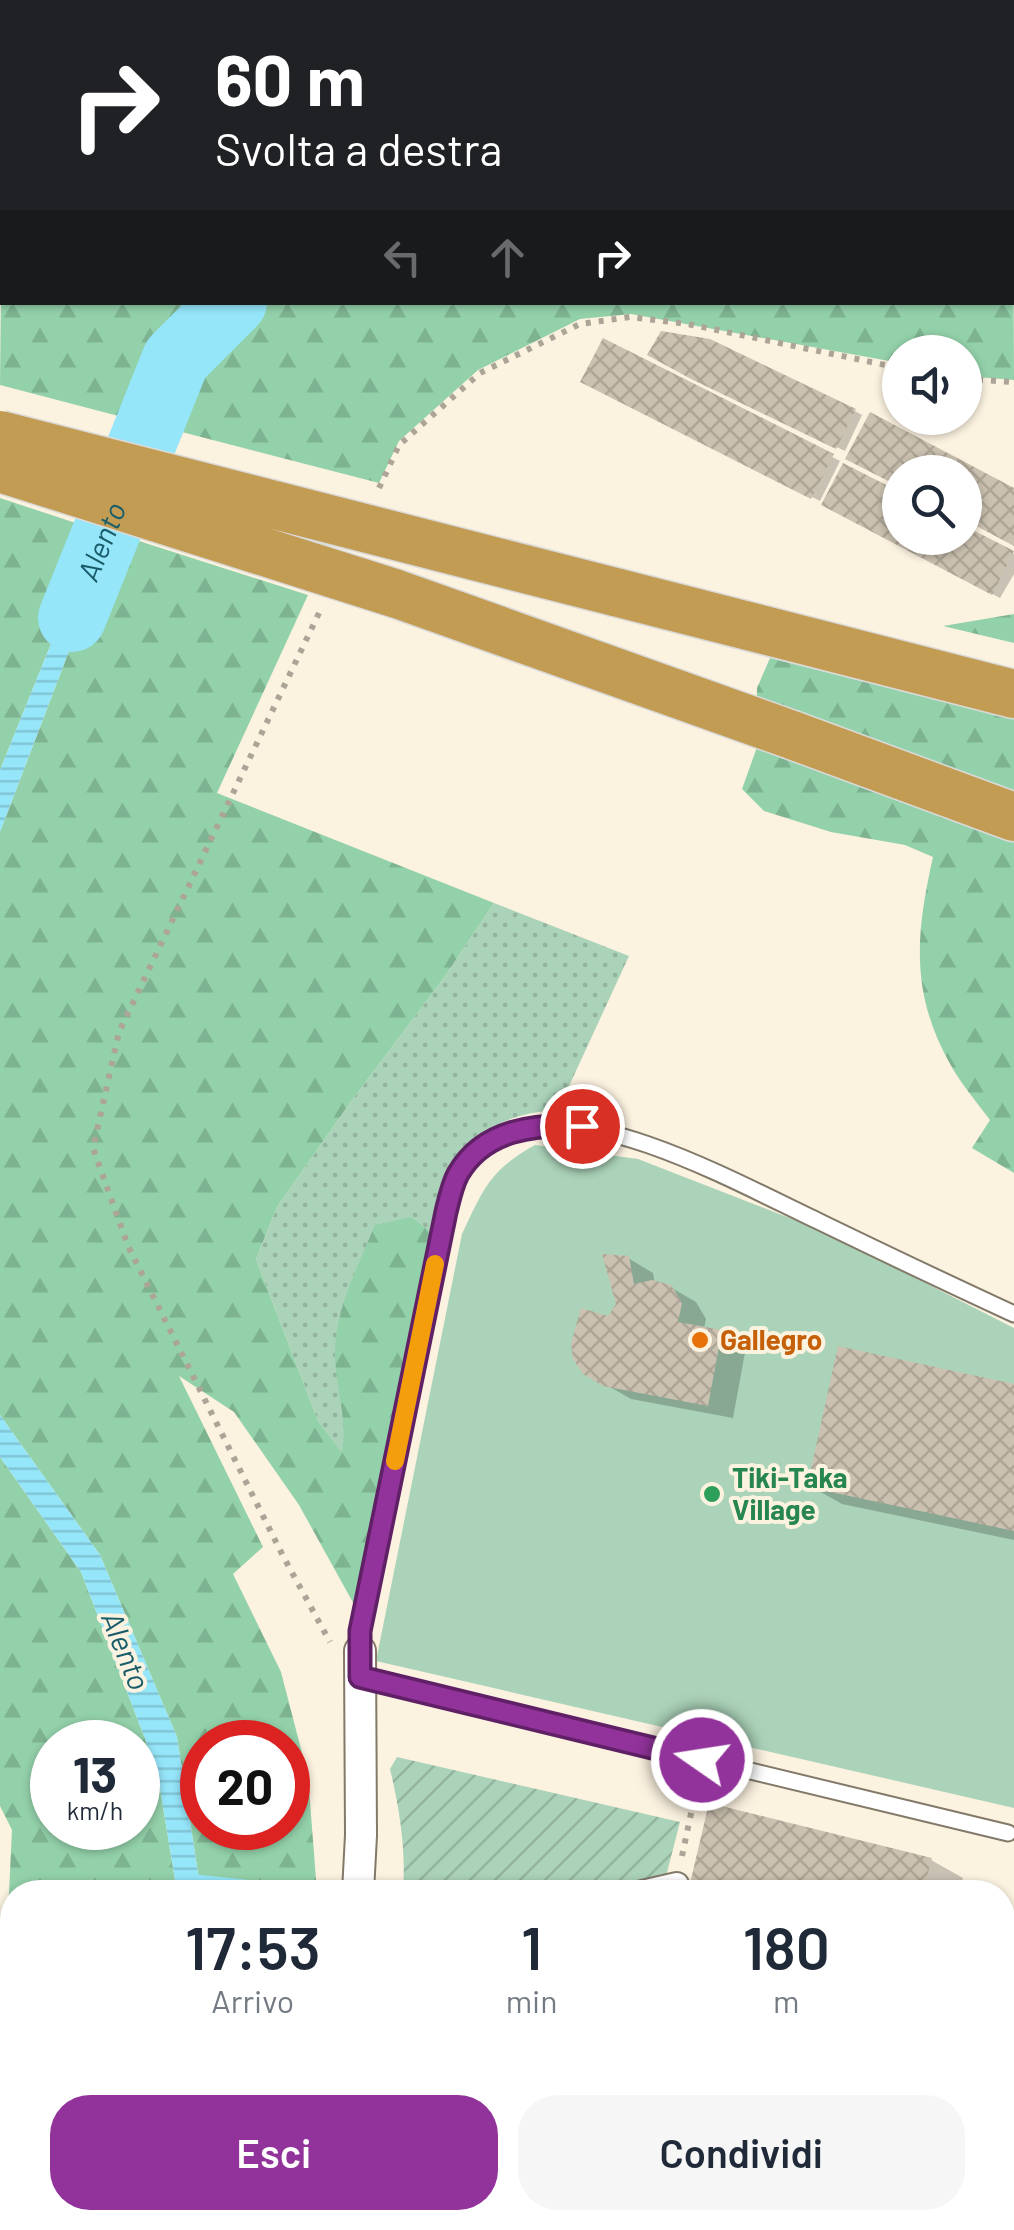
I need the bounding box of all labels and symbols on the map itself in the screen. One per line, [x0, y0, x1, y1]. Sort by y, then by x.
water label: Alento [69, 497, 133, 586]
pin [540, 1084, 625, 1169]
place label: Gallegro [720, 1322, 822, 1356]
marker: Gallegro [689, 1329, 711, 1351]
place label: Tiki-Taka Village [732, 1460, 848, 1526]
marker: Tiki-Taka Village [701, 1483, 723, 1505]
water label: Alento [95, 1606, 159, 1695]
position arrow [650, 1708, 754, 1812]
speed limit sign: 20 [180, 1720, 310, 1850]

